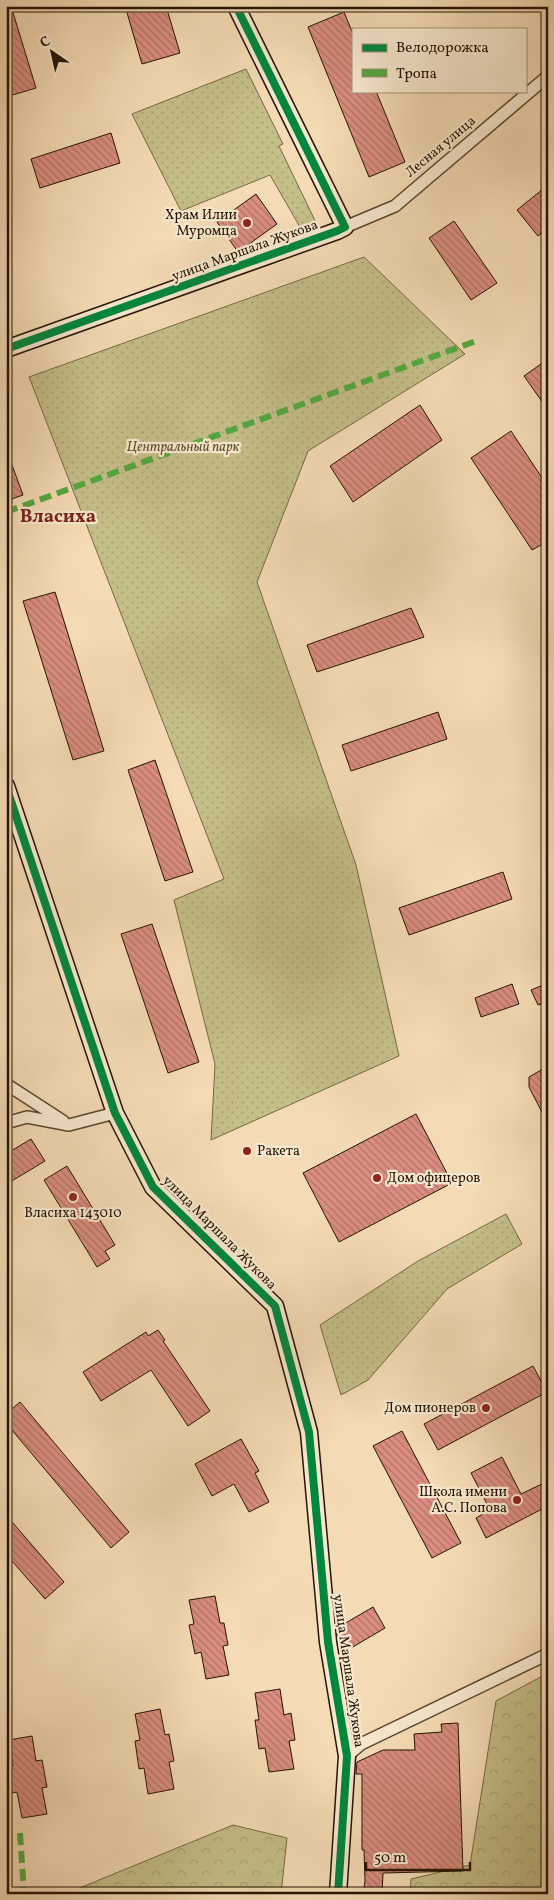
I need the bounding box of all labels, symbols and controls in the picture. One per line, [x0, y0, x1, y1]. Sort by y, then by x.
north arrow [28, 28, 78, 78]
legend [352, 28, 526, 92]
text: С [37, 32, 55, 53]
text: Велодорожка [396, 38, 489, 59]
text: Тропа [396, 64, 437, 85]
street label: Лесная улица [402, 112, 480, 182]
place label: Храм Илии Муромца [165, 206, 237, 241]
street label: улица Маршала Жукова [169, 216, 321, 286]
marker: Храм Илии Муромца [241, 217, 253, 229]
park label: Центральный парк [127, 438, 240, 457]
district label: Власиха [20, 504, 96, 530]
place label: Ракета [257, 1142, 300, 1161]
marker: Ракета [241, 1145, 253, 1157]
place label: Дом офицеров [387, 1169, 480, 1188]
street label: улица Маршала Жукова [158, 1172, 280, 1294]
marker: Дом офицеров [371, 1172, 383, 1184]
marker: Власиха 143010 [67, 1191, 79, 1203]
place label: Власиха 143010 [24, 1204, 122, 1223]
place label: Дом пионеров [384, 1399, 476, 1418]
marker: Дом пионеров [480, 1402, 492, 1414]
place label: Школа имени А.С. Попова [419, 1483, 507, 1518]
marker: Школа имени А.С. Попова [511, 1494, 523, 1506]
street label: улица Маршала Жукова [328, 1593, 368, 1749]
scale bar [366, 1840, 470, 1872]
text: 50 m [374, 1848, 406, 1869]

